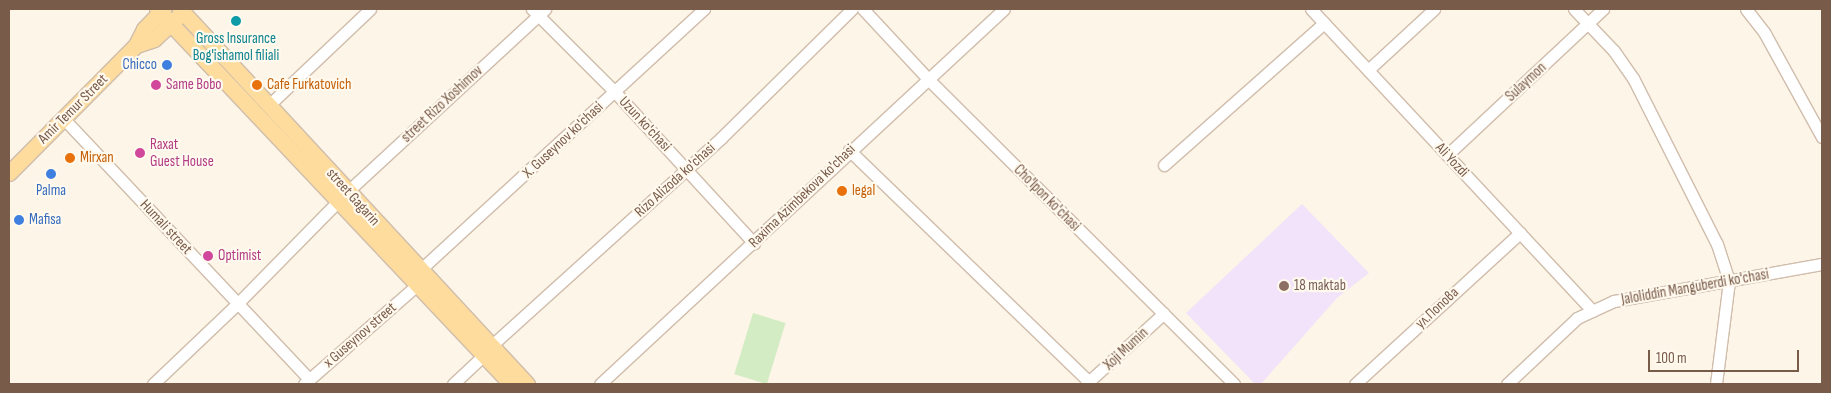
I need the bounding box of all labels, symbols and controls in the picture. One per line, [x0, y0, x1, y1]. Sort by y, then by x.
marker: Gross Insurance Bog'ishamol filiali [230, 15, 242, 27]
place label: Gross Insurance Bog'ishamol filiali [193, 29, 279, 64]
place label: Chicco [122, 56, 157, 74]
marker: Chicco [161, 59, 173, 71]
street label: Sulaymon [1502, 59, 1550, 105]
street label: street Rizo Xoshimov [398, 62, 486, 146]
street label: Amir Temur Street [34, 70, 112, 148]
place label: Same Bobo [166, 76, 222, 94]
place label: Cafe Furkatovich [267, 76, 352, 94]
marker: Same Bobo [150, 79, 162, 91]
marker: Cafe Furkatovich [251, 79, 263, 91]
street label: Uzun ko'chasi [615, 93, 675, 155]
street label: X. Guseynov ko'chasi [519, 98, 607, 182]
place label: Raxat Guest House [150, 135, 214, 170]
street label: Rizo Alizoda ko'chasi [631, 139, 719, 221]
street label: Ali Yozdi [1432, 139, 1472, 181]
street label: Raxima Azimbekova ko'chasi [745, 141, 859, 251]
marker: Raxat Guest House [134, 147, 146, 159]
place label: Mirxan [80, 149, 114, 167]
marker: Mirxan [64, 152, 76, 164]
street label: Cho'lpon ko'chasi [1010, 161, 1084, 235]
street label: street Gagarin [322, 164, 384, 230]
marker: Palma [45, 168, 57, 180]
place label: Palma [36, 182, 66, 200]
place label: legal [852, 182, 875, 200]
marker: legal [836, 185, 848, 197]
street label: Humali street [136, 196, 196, 258]
place label: Mafisa [29, 211, 61, 229]
marker: Mafisa [13, 214, 25, 226]
place label: Optimist [218, 247, 261, 265]
marker: Optimist [202, 250, 214, 262]
street label: Jaloliddin Manguberdi ko'chasi [1620, 265, 1770, 309]
place label: 18 maktab [1294, 277, 1346, 295]
marker: 18 maktab [1278, 280, 1290, 292]
street label: ул.Попова [1412, 284, 1462, 332]
street label: x Guseynov street [320, 299, 400, 371]
street label: Xoji Mumin [1100, 324, 1152, 374]
scale bar [1651, 340, 1802, 372]
text: 100 m [1656, 349, 1687, 368]

